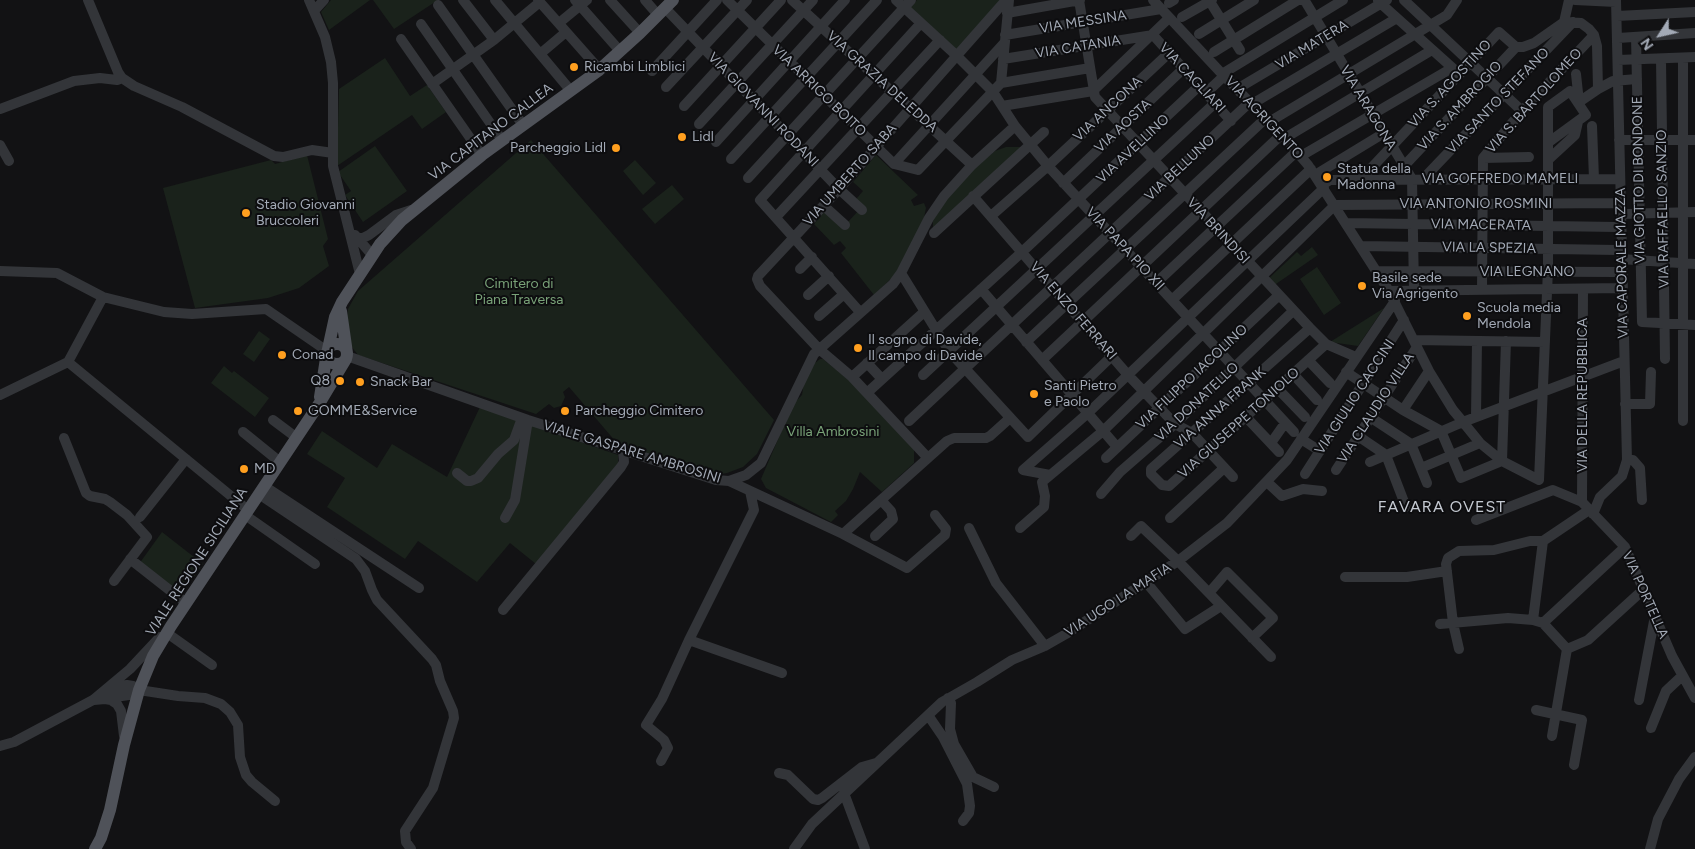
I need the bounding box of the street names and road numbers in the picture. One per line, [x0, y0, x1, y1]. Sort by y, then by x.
street label: VIA MESSINA [1038, 7, 1128, 37]
street label: VIA MATERA [1273, 17, 1351, 73]
street label: VIA GRAZIA DELEDDA [823, 28, 941, 136]
street label: VIA CATANIA [1034, 32, 1122, 62]
street label: VIA S. AGOSTINO [1405, 37, 1495, 131]
street label: VIA CAGLIARI [1155, 40, 1229, 116]
street label: VIA ARRIGO BOITO [769, 42, 869, 140]
street label: VIA SANTO STEFANO [1443, 45, 1553, 157]
street label: VIA S. BARTOLOMEO [1482, 45, 1586, 157]
street label: VIA GIOVANNI RODANI [704, 49, 822, 171]
street label: VIA S. AMBROGIO [1414, 58, 1506, 154]
street label: VIA ARAGONA [1336, 63, 1400, 153]
street label: VIA ANCONA [1070, 73, 1146, 145]
street label: VIA AGRIGENTO [1221, 73, 1307, 163]
street label: VIA CAPITANO CALLEA [426, 80, 556, 184]
street label: VIA AOSTA [1091, 96, 1155, 156]
street label: VIA GIOTTO DI BONDONE [1629, 96, 1649, 264]
street label: VIA AVELLINO [1093, 111, 1173, 187]
street label: VIA UMBERTO SABA [800, 120, 900, 230]
street label: VIA RAFFAELLO SANZIO [1653, 129, 1673, 289]
street label: VIA BELLUNO [1142, 131, 1218, 205]
street label: VIA GOFFREDO MAMELI [1422, 171, 1578, 187]
street label: VIA CAPORALE MAZZA [1612, 187, 1632, 339]
street label: VIA BRINDISI [1183, 194, 1253, 268]
street label: VIA ANTONIO ROSMINI [1400, 196, 1552, 212]
street label: VIA PAPA PIO XII [1082, 204, 1168, 294]
street label: VIA MACERATA [1431, 216, 1531, 234]
street label: VIA LA SPEZIA [1442, 239, 1536, 257]
street label: VIA ENZO FERRARI [1026, 259, 1120, 363]
street label: VIA LEGNANO [1480, 264, 1574, 280]
street label: VIA DELLA REPUBBLICA [1575, 318, 1591, 472]
street label: VIA FILIPPO IACOLINO [1133, 321, 1251, 433]
street label: VIA GIULIO CACCINI [1312, 336, 1398, 458]
street label: VIA CLAUDIO VILLA [1334, 350, 1418, 466]
street label: VIA DONATELLO [1152, 359, 1242, 445]
street label: VIA ANNA FRANK [1171, 364, 1269, 452]
street label: VIA GIUSEPPE TONIOLO [1175, 364, 1303, 482]
street label: VIALE GASPARE AMBROSINI [541, 417, 723, 487]
street label: VIALE REGIONE SICILIANA [143, 485, 251, 639]
street label: VIA PORTELLA [1618, 549, 1672, 641]
street label: VIA UGO LA MAFIA [1062, 559, 1174, 641]

